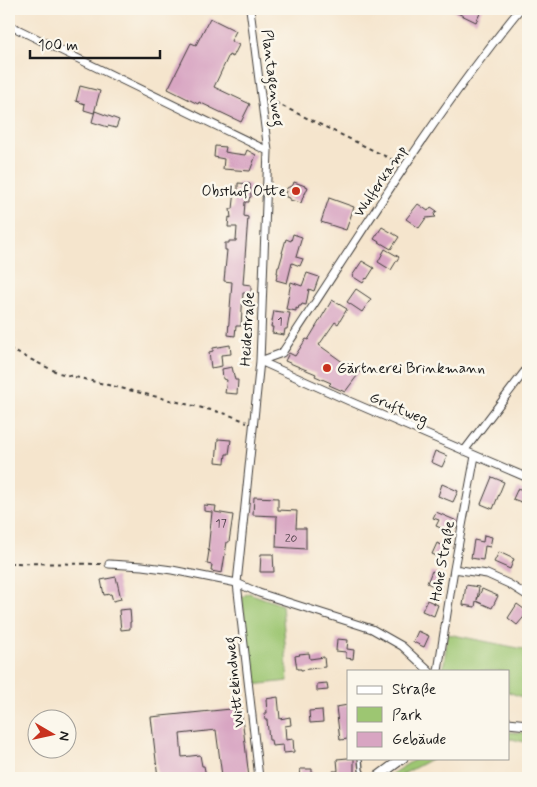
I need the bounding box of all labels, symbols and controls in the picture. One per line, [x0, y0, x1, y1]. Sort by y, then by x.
scale bar [30, 28, 160, 60]
street label: Plantagenweg [255, 28, 288, 128]
text: 100 m [38, 36, 78, 56]
street label: Wulferkamp [349, 142, 412, 221]
place label: Obsthof Otte [202, 182, 286, 202]
marker: Obsthof Otte [290, 185, 302, 197]
street label: Heidestraße [236, 291, 260, 367]
house number: 1 [277, 314, 283, 330]
place label: Gärtnerei Brinkmann [337, 359, 485, 379]
marker: Gärtnerei Brinkmann [321, 362, 333, 374]
street label: Gruftweg [366, 388, 431, 431]
house number: 17 [215, 516, 227, 532]
street label: Hohe Straße [426, 519, 460, 603]
house number: 20 [285, 531, 298, 547]
street label: Wittekindweg [220, 635, 251, 728]
legend [347, 670, 510, 760]
text: Straße [392, 680, 436, 700]
text: Park [392, 706, 422, 726]
north arrow [28, 710, 78, 760]
text: N [54, 730, 73, 742]
text: Gebäude [392, 730, 446, 750]

